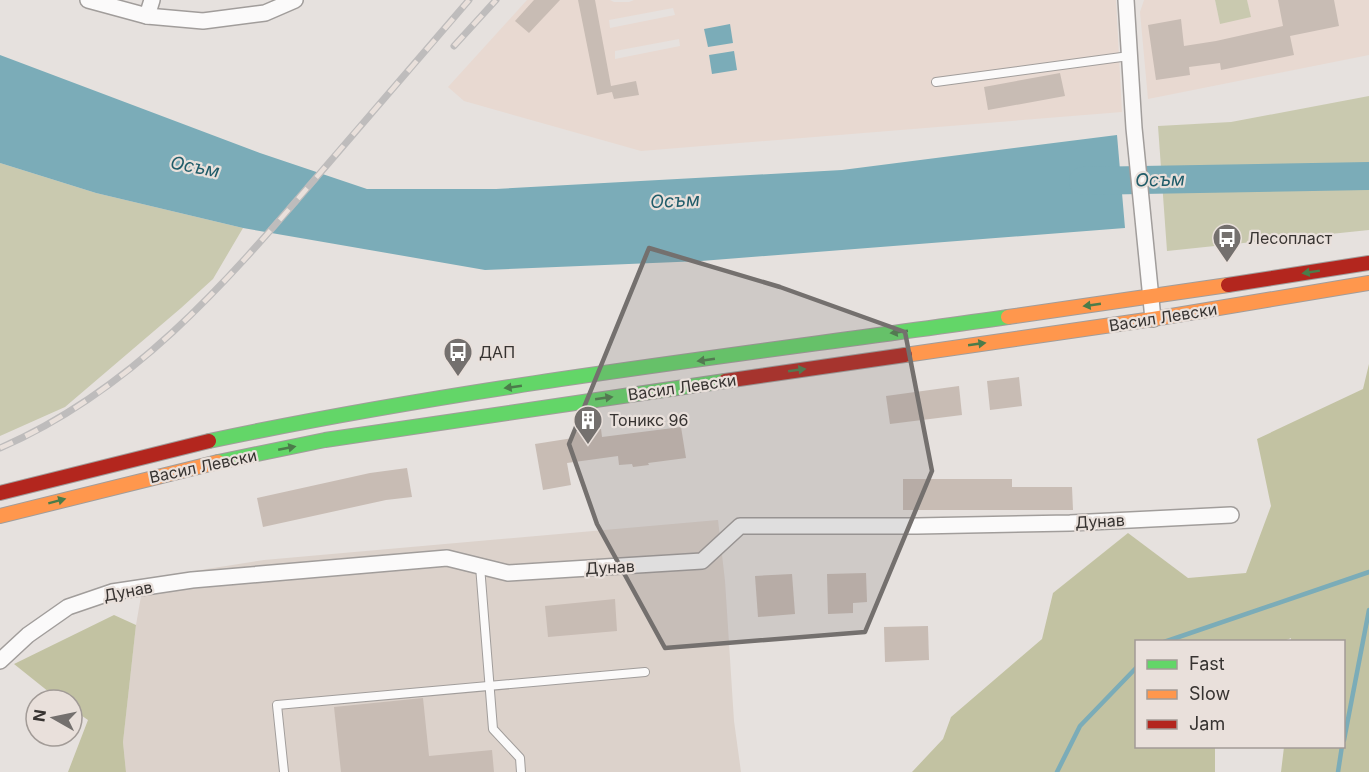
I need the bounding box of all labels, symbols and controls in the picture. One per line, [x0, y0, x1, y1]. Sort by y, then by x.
water label: Осъм [169, 151, 222, 182]
water label: Осъм [1135, 169, 1185, 190]
water label: Осъм [650, 189, 700, 212]
bus stop icon: Лесопласт [1211, 222, 1243, 264]
place label: Лесопласт [1248, 228, 1333, 248]
one-way arrow [1302, 267, 1321, 276]
street label: Васил Левски [1107, 299, 1219, 335]
one-way arrow [1083, 301, 1102, 310]
one-way arrow [890, 328, 909, 337]
bus stop icon: ДАП [442, 336, 474, 378]
one-way arrow [968, 340, 987, 349]
place label: ДАП [479, 342, 515, 362]
one-way arrow [697, 355, 716, 364]
one-way arrow [788, 366, 807, 375]
street label: Васил Левски [626, 369, 738, 405]
one-way arrow [504, 382, 523, 392]
one-way arrow [595, 393, 614, 402]
building icon: Тоникс 96 [572, 404, 604, 446]
place label: Тоникс 96 [609, 410, 688, 430]
one-way arrow [278, 443, 297, 452]
street label: Васил Левски [147, 445, 259, 487]
one-way arrow [48, 496, 66, 505]
street label: Дунав [1075, 510, 1125, 532]
street label: Дунав [585, 556, 635, 578]
street label: Дунав [102, 576, 154, 606]
legend [1135, 640, 1345, 748]
text: Fast [1189, 653, 1225, 674]
text: Slow [1189, 683, 1230, 704]
north arrow [24, 688, 84, 748]
text: N [28, 708, 50, 723]
text: Jam [1189, 713, 1225, 734]

